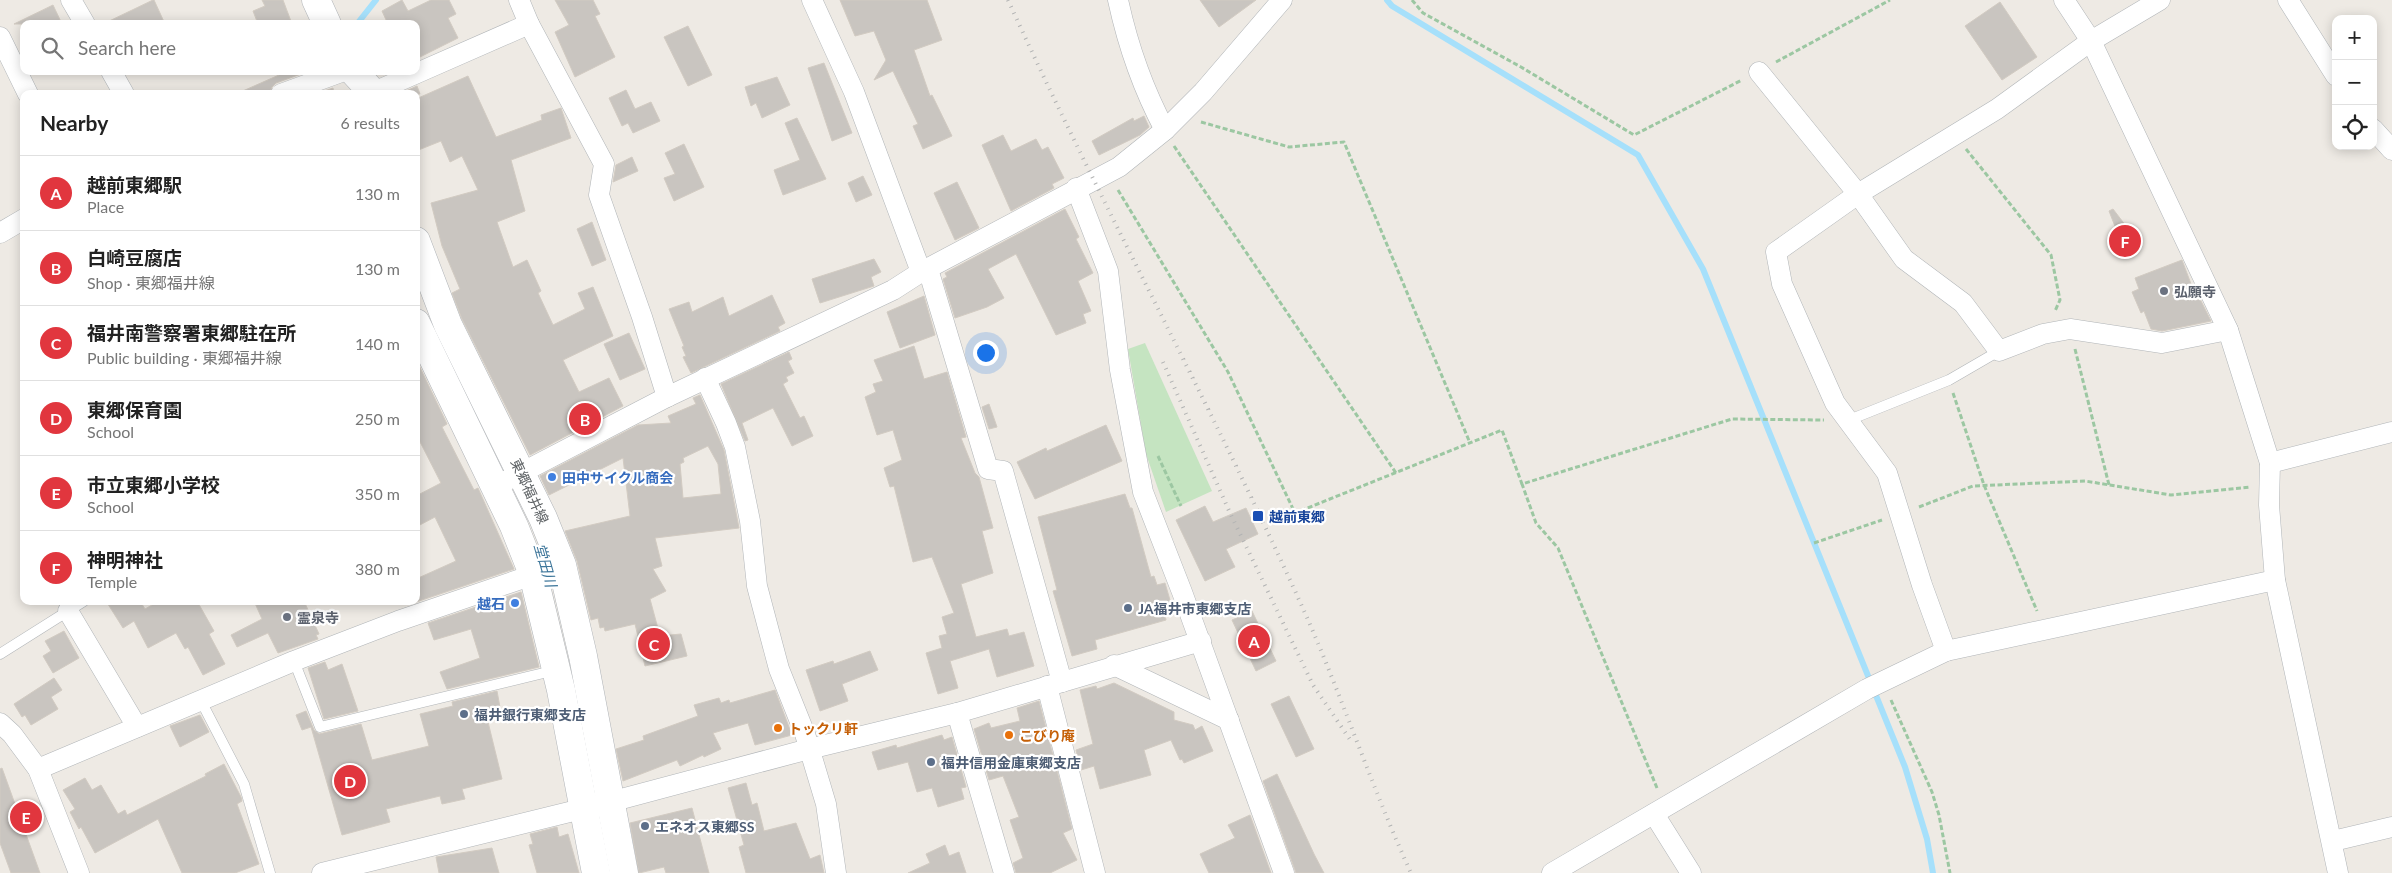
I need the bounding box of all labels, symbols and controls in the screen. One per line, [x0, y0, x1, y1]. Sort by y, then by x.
map controls [2332, 15, 2377, 150]
button: + [2332, 15, 2377, 60]
search box [20, 20, 420, 75]
icon: search [38, 34, 66, 62]
text: Search here [78, 36, 176, 59]
button: − [2332, 60, 2377, 105]
button: locate [2332, 105, 2377, 150]
text: Nearby [40, 110, 108, 135]
text: 6 results [340, 113, 400, 132]
text: 越前東郷駅 [87, 173, 182, 196]
text: A [50, 184, 62, 203]
text: 130 m [355, 184, 400, 203]
text: Place [87, 197, 124, 216]
pin: F [2109, 222, 2141, 260]
text: 白崎豆腐店 [87, 246, 182, 269]
text: B [51, 259, 61, 278]
text: 130 m [355, 259, 400, 278]
text: Shop · 東郷福井線 [87, 273, 215, 292]
place label: 弘願寺 [2174, 283, 2216, 300]
marker: 弘願寺 [2158, 285, 2170, 297]
text: 福井南警察署東郷駐在所 [87, 321, 296, 344]
text: C [51, 334, 61, 353]
text: 140 m [355, 334, 400, 353]
your location [973, 340, 999, 366]
text: Public building · 東郷福井線 [87, 348, 282, 367]
text: 東郷保育園 [87, 398, 182, 421]
pin: B [569, 400, 601, 438]
text: D [50, 409, 62, 428]
text: 250 m [355, 409, 400, 428]
text: School [87, 422, 134, 441]
street label: 東郷福井線 [508, 456, 552, 526]
place label: 田中サイクル商会 [562, 469, 673, 486]
marker: 田中サイクル商会 [546, 471, 558, 483]
text: 市立東郷小学校 [87, 473, 220, 496]
text: E [51, 484, 61, 503]
text: 350 m [355, 484, 400, 503]
text: School [87, 497, 134, 516]
place label: 越前東郷 [1269, 508, 1325, 525]
marker: 越前東郷 [1251, 509, 1265, 523]
water label: 堂田川 [531, 541, 561, 591]
text: 神明神社 [87, 548, 163, 571]
text: F [51, 559, 61, 578]
text: 380 m [355, 559, 400, 578]
text: Temple [87, 572, 137, 591]
place label: 越石 [477, 595, 505, 612]
marker: 越石 [509, 597, 521, 609]
place label: JA福井市東郷支店 [1138, 600, 1252, 617]
marker: JA福井市東郷支店 [1122, 602, 1134, 614]
place label: 霊泉寺 [297, 609, 339, 626]
marker: 霊泉寺 [281, 611, 293, 623]
pin: A [1238, 622, 1270, 660]
pin: C [638, 625, 670, 663]
place label: 福井銀行東郷支店 [474, 706, 586, 723]
marker: 福井銀行東郷支店 [458, 708, 470, 720]
place label: トックリ軒 [788, 720, 858, 737]
marker: トックリ軒 [772, 722, 784, 734]
place label: こびり庵 [1019, 727, 1075, 744]
marker: こびり庵 [1003, 729, 1015, 741]
place label: 福井信用金庫東郷支店 [941, 754, 1081, 771]
marker: 福井信用金庫東郷支店 [925, 756, 937, 768]
pin: D [334, 762, 366, 800]
pin: E [10, 798, 42, 836]
place label: エネオス東郷SS [655, 818, 755, 835]
marker: エネオス東郷SS [639, 820, 651, 832]

